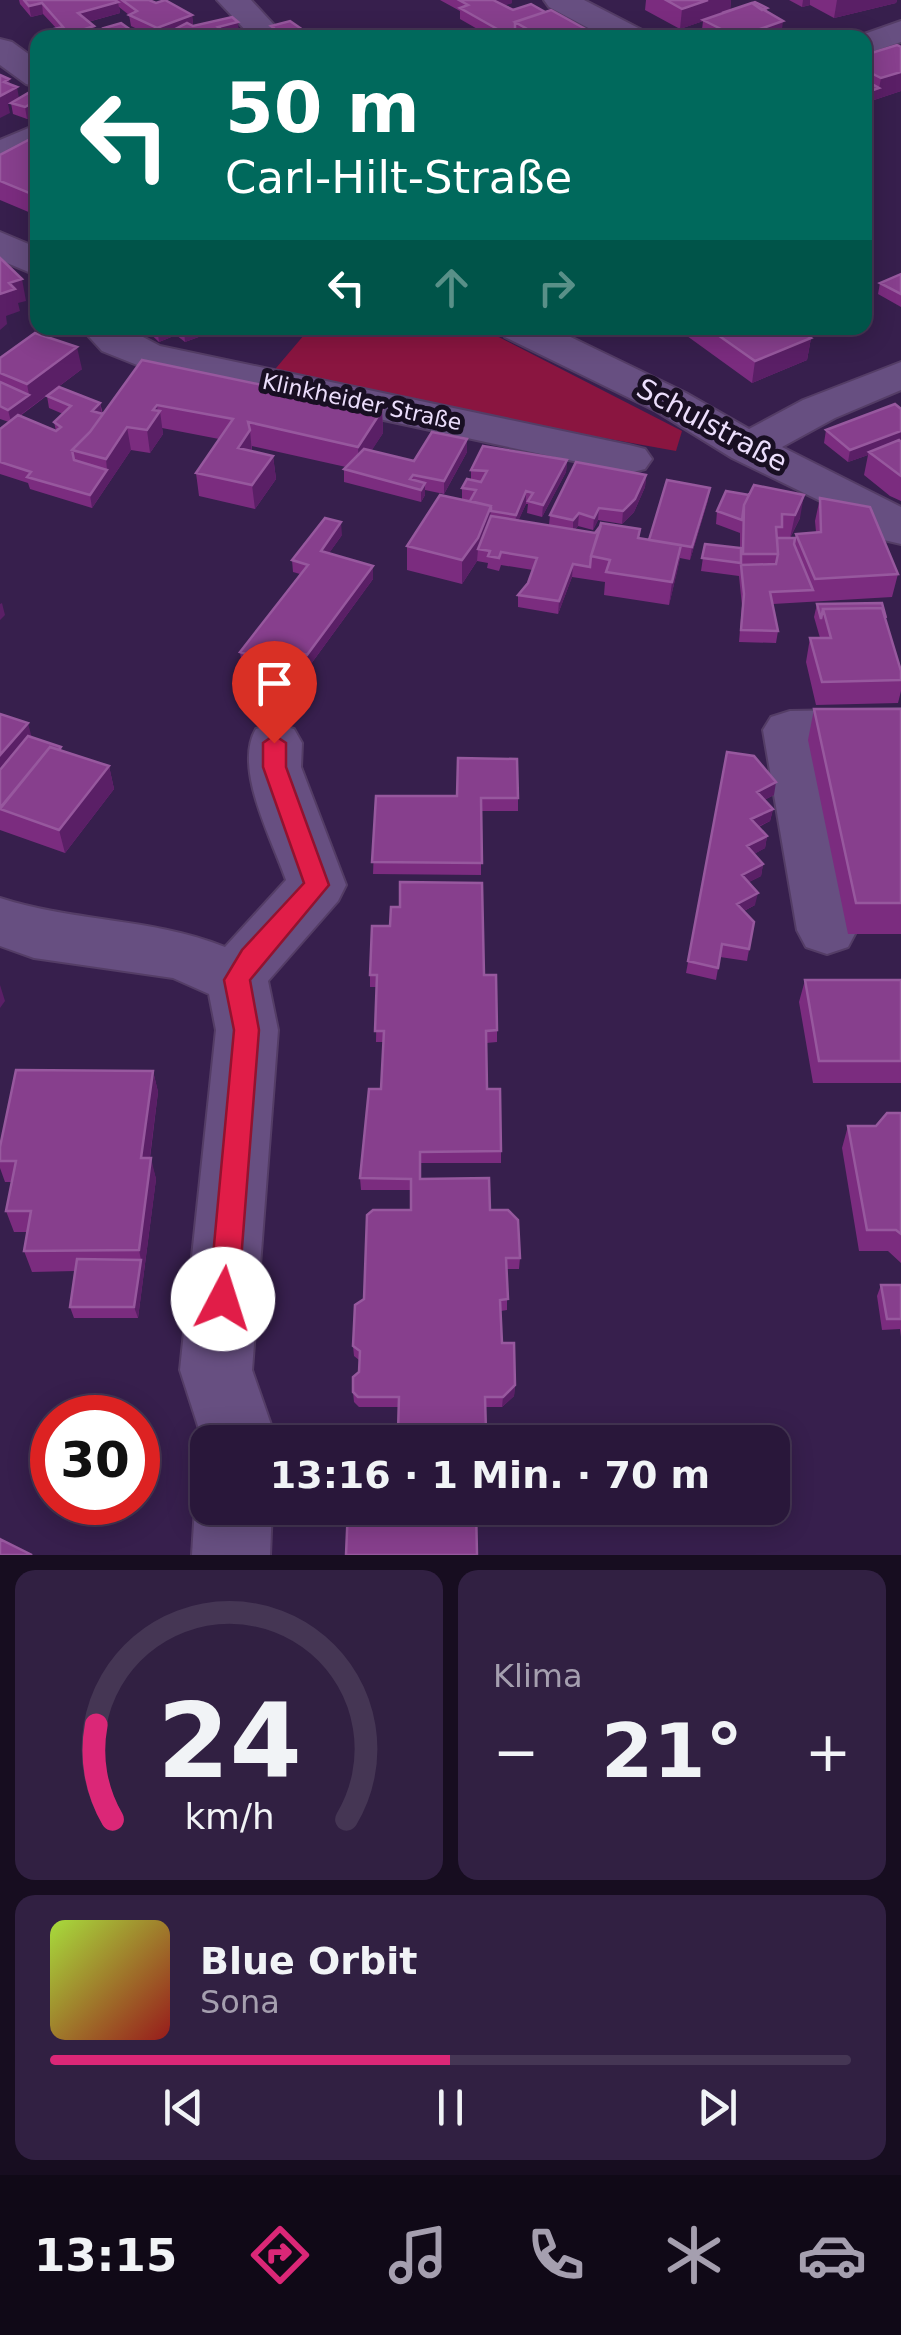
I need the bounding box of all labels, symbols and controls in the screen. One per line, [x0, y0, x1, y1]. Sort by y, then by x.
text: 50 m [225, 67, 420, 149]
icon: left [60, 70, 190, 200]
text: Carl-Hilt-Straße [225, 151, 572, 204]
icon: left [319, 260, 374, 315]
icon: ahead [424, 260, 479, 315]
icon: right [529, 260, 584, 315]
street label: Klinkheider Straße [260, 369, 464, 435]
street label: Schulstraße [631, 372, 793, 478]
pin [232, 641, 317, 744]
icon: arrive [247, 656, 302, 711]
position arrow [171, 1247, 275, 1351]
speed limit sign: 30 [30, 1395, 160, 1525]
text: 13:16 · 1 Min. · 70 m [270, 1453, 710, 1497]
text: Klima [493, 1657, 583, 1695]
text: 24 [157, 1680, 301, 1802]
text: 21° [601, 1707, 743, 1795]
text: − [493, 1720, 539, 1784]
text: + [805, 1720, 851, 1784]
text: km/h [184, 1796, 274, 1837]
text: Blue Orbit [200, 1939, 417, 1983]
text: Sona [200, 1983, 280, 2021]
icon: previous [156, 2080, 211, 2135]
icon: pause [423, 2080, 478, 2135]
icon: next [690, 2080, 745, 2135]
icon: directions [245, 2220, 315, 2290]
icon: music [383, 2220, 453, 2290]
icon: phone [521, 2220, 591, 2290]
icon: climate [659, 2220, 729, 2290]
icon: car [797, 2220, 867, 2290]
text: 13:15 [34, 2229, 177, 2282]

